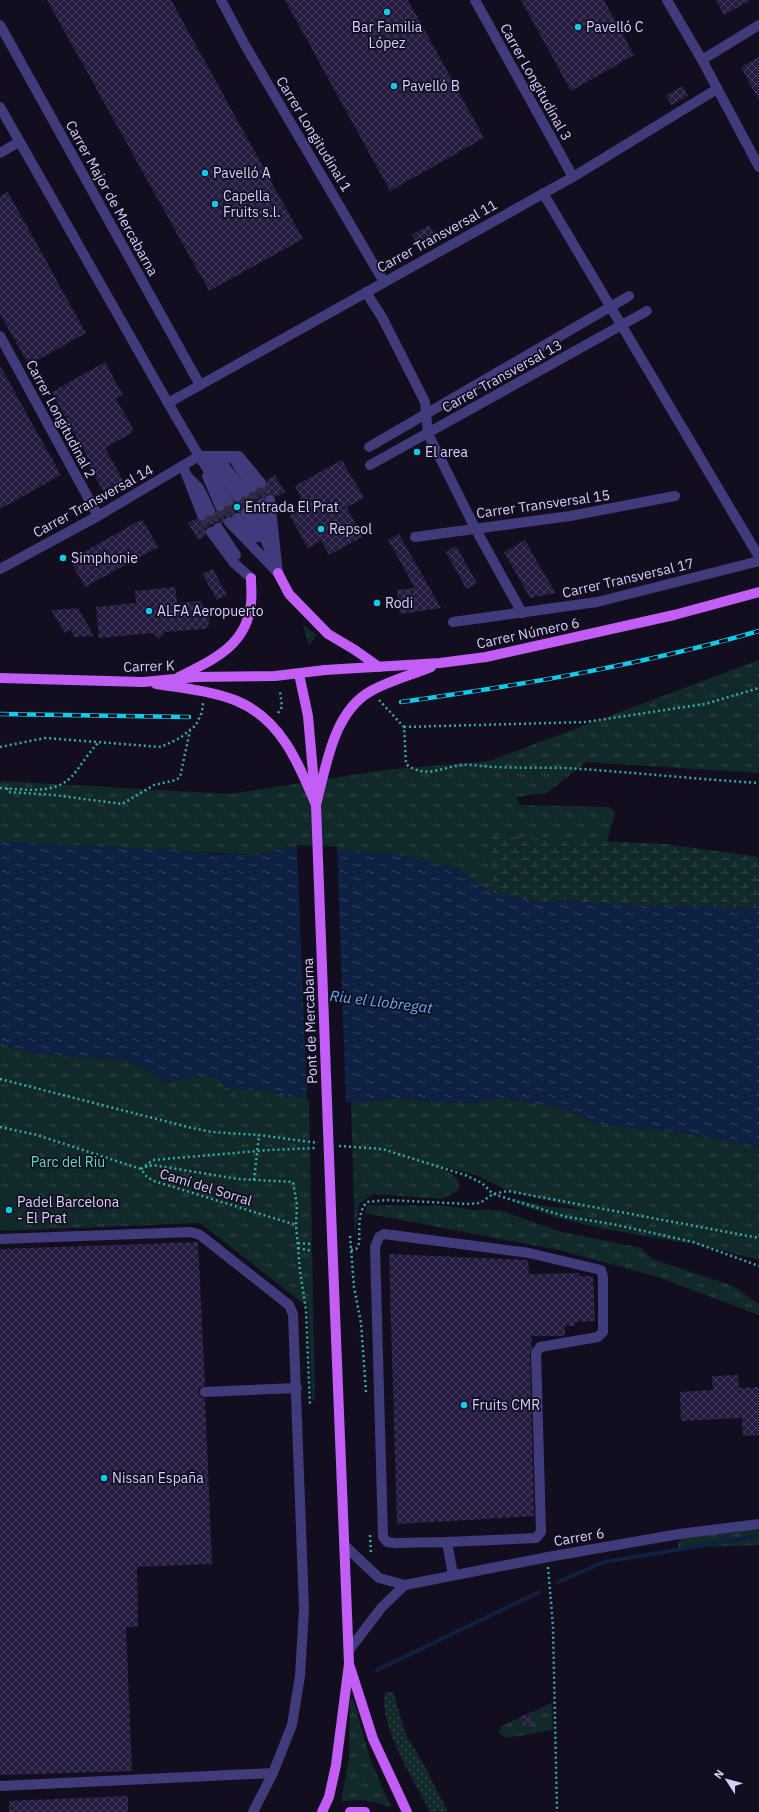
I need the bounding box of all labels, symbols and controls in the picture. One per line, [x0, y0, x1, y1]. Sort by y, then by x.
marker: Bar Familia López [382, 7, 392, 17]
place label: Bar Familia López [352, 18, 423, 52]
place label: Pavelló C [586, 18, 644, 36]
street label: Carrer Longitudinal 3 [496, 20, 576, 144]
marker: Pavelló C [573, 22, 583, 32]
street label: Carrer Longitudinal 1 [272, 73, 356, 195]
place label: Pavelló B [402, 77, 460, 95]
marker: Pavelló B [389, 81, 399, 91]
street label: Carrer Major de Mercabarna [62, 117, 163, 279]
place label: Pavelló A [213, 164, 271, 182]
marker: Pavelló A [200, 168, 210, 178]
place label: Capella Fruits s.l. [223, 187, 280, 221]
street label: Carrer Transversal 11 [374, 195, 500, 277]
marker: Capella Fruits s.l. [210, 199, 220, 209]
street label: Carrer Transversal 13 [439, 335, 565, 417]
street label: Carrer Longitudinal 2 [22, 357, 100, 481]
place label: El area [425, 443, 469, 461]
marker: El area [412, 447, 422, 457]
street label: Carrer Transversal 14 [30, 460, 156, 542]
street label: Carrer Transversal 15 [475, 486, 611, 522]
place label: Entrada El Prat [245, 498, 339, 516]
marker: Entrada El Prat [232, 502, 242, 512]
place label: Repsol [329, 520, 372, 538]
marker: Repsol [316, 524, 326, 534]
place label: Simphonie [71, 549, 138, 567]
marker: Simphonie [58, 553, 68, 563]
street label: Carrer Transversal 17 [560, 554, 696, 602]
place label: Rodi [385, 594, 413, 612]
marker: Rodi [372, 598, 382, 608]
place label: ALFA Aeropuerto [157, 602, 264, 620]
marker: ALFA Aeropuerto [144, 606, 154, 616]
street label: Carrer Número 6 [475, 613, 581, 653]
street label: Carrer K [123, 656, 175, 676]
street label: Pont de Mercabarna [299, 957, 321, 1084]
water label: Riu el Llobregat [329, 986, 434, 1017]
park label: Parc del Riu [31, 1153, 105, 1171]
street label: Camí del Sorral [158, 1164, 255, 1210]
place label: Padel Barcelona - El Prat [17, 1193, 120, 1227]
marker: Padel Barcelona - El Prat [4, 1205, 14, 1215]
place label: Fruits CMR [472, 1396, 540, 1414]
marker: Fruits CMR [459, 1400, 469, 1410]
place label: Nissan España [112, 1469, 204, 1487]
marker: Nissan España [99, 1473, 109, 1483]
street label: Carrer 6 [552, 1524, 606, 1550]
north arrow [707, 1760, 747, 1800]
text: N [711, 1767, 727, 1781]

